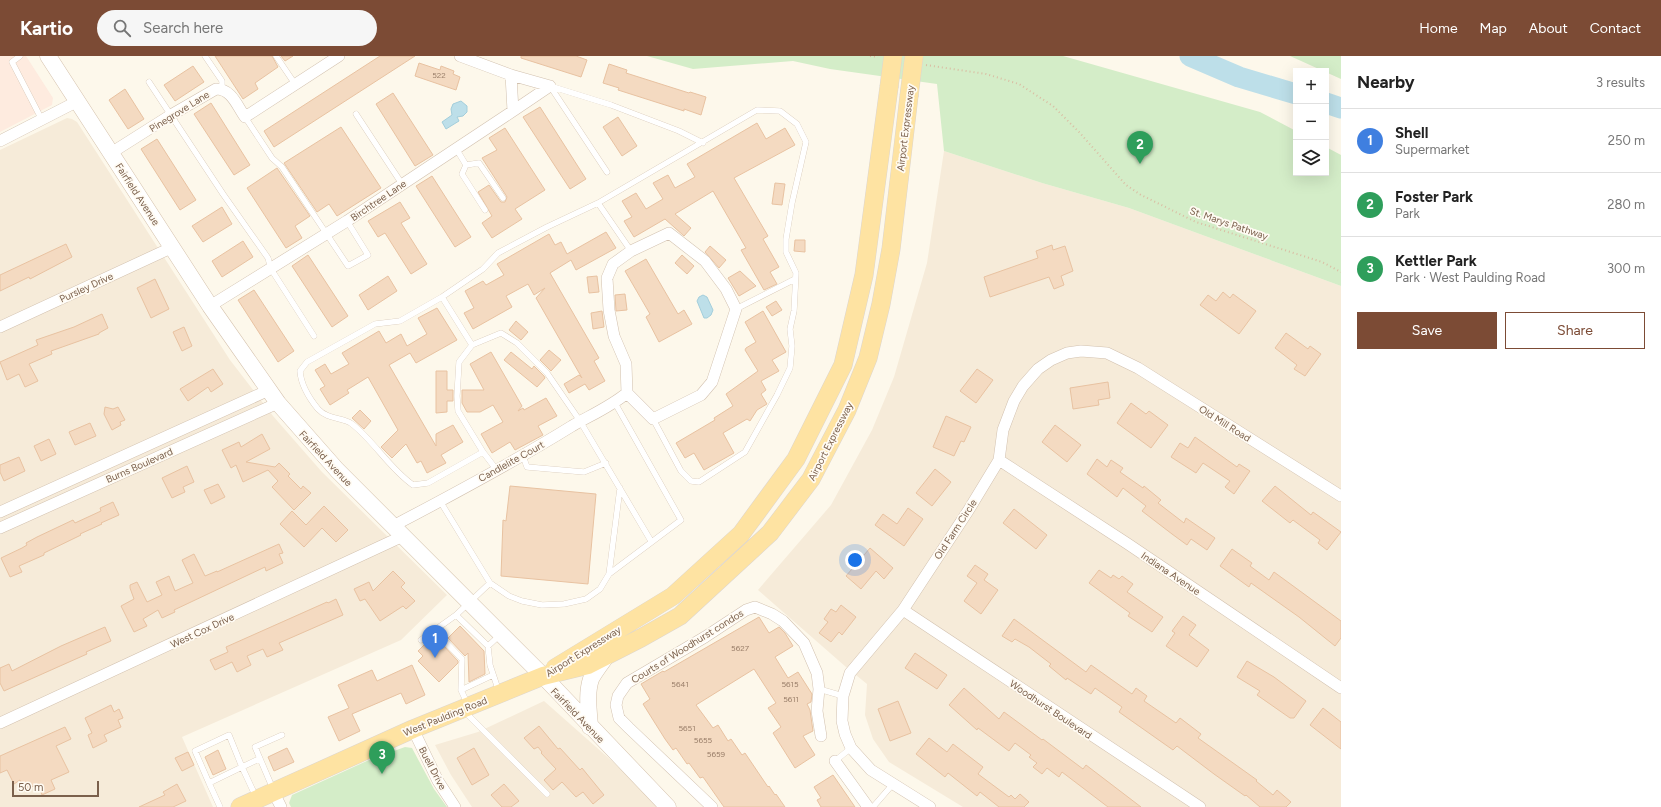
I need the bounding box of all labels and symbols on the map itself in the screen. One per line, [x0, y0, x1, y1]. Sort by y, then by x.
house number: 522 [432, 70, 446, 80]
street label: Airport Expressway [894, 84, 917, 172]
street label: Pinegrove Lane [147, 87, 212, 135]
pin: 2 [1127, 131, 1153, 164]
street label: Fairfield Avenue [113, 161, 163, 228]
street label: Birchtree Lane [348, 177, 409, 224]
street label: St. Marys Pathway [1188, 204, 1270, 243]
street label: Pursley Drive [57, 269, 116, 306]
street label: Airport Expressway [805, 399, 856, 483]
street label: Old Mill Road [1196, 402, 1253, 445]
street label: Fairfield Avenue [296, 428, 355, 489]
street label: Candlelite Court [476, 438, 547, 485]
street label: Burns Boulevard [104, 445, 175, 486]
street label: Old Farm Circle [931, 496, 980, 562]
street label: Indiana Avenue [1139, 549, 1203, 598]
your location [845, 550, 865, 570]
street label: Courts of Woodhurst condos [629, 606, 746, 686]
street label: West Cox Drive [168, 610, 237, 651]
street label: Airport Expressway [543, 623, 624, 680]
pin: 1 [422, 625, 448, 658]
house number: 5627 [731, 643, 750, 653]
street label: Woodhurst Boulevard [1007, 677, 1094, 742]
house number: 5641 [671, 679, 689, 689]
house number: 5615 [781, 679, 799, 689]
street label: Fairfield Avenue [548, 685, 608, 746]
street label: West Paulding Road [401, 694, 489, 739]
house number: 5611 [783, 694, 799, 704]
house number: 5651 [678, 723, 696, 733]
house number: 5655 [694, 735, 713, 745]
pin: 3 [369, 741, 395, 774]
street label: Buell Drive [416, 744, 450, 793]
house number: 5659 [707, 749, 726, 759]
scale bar [12, 779, 99, 798]

